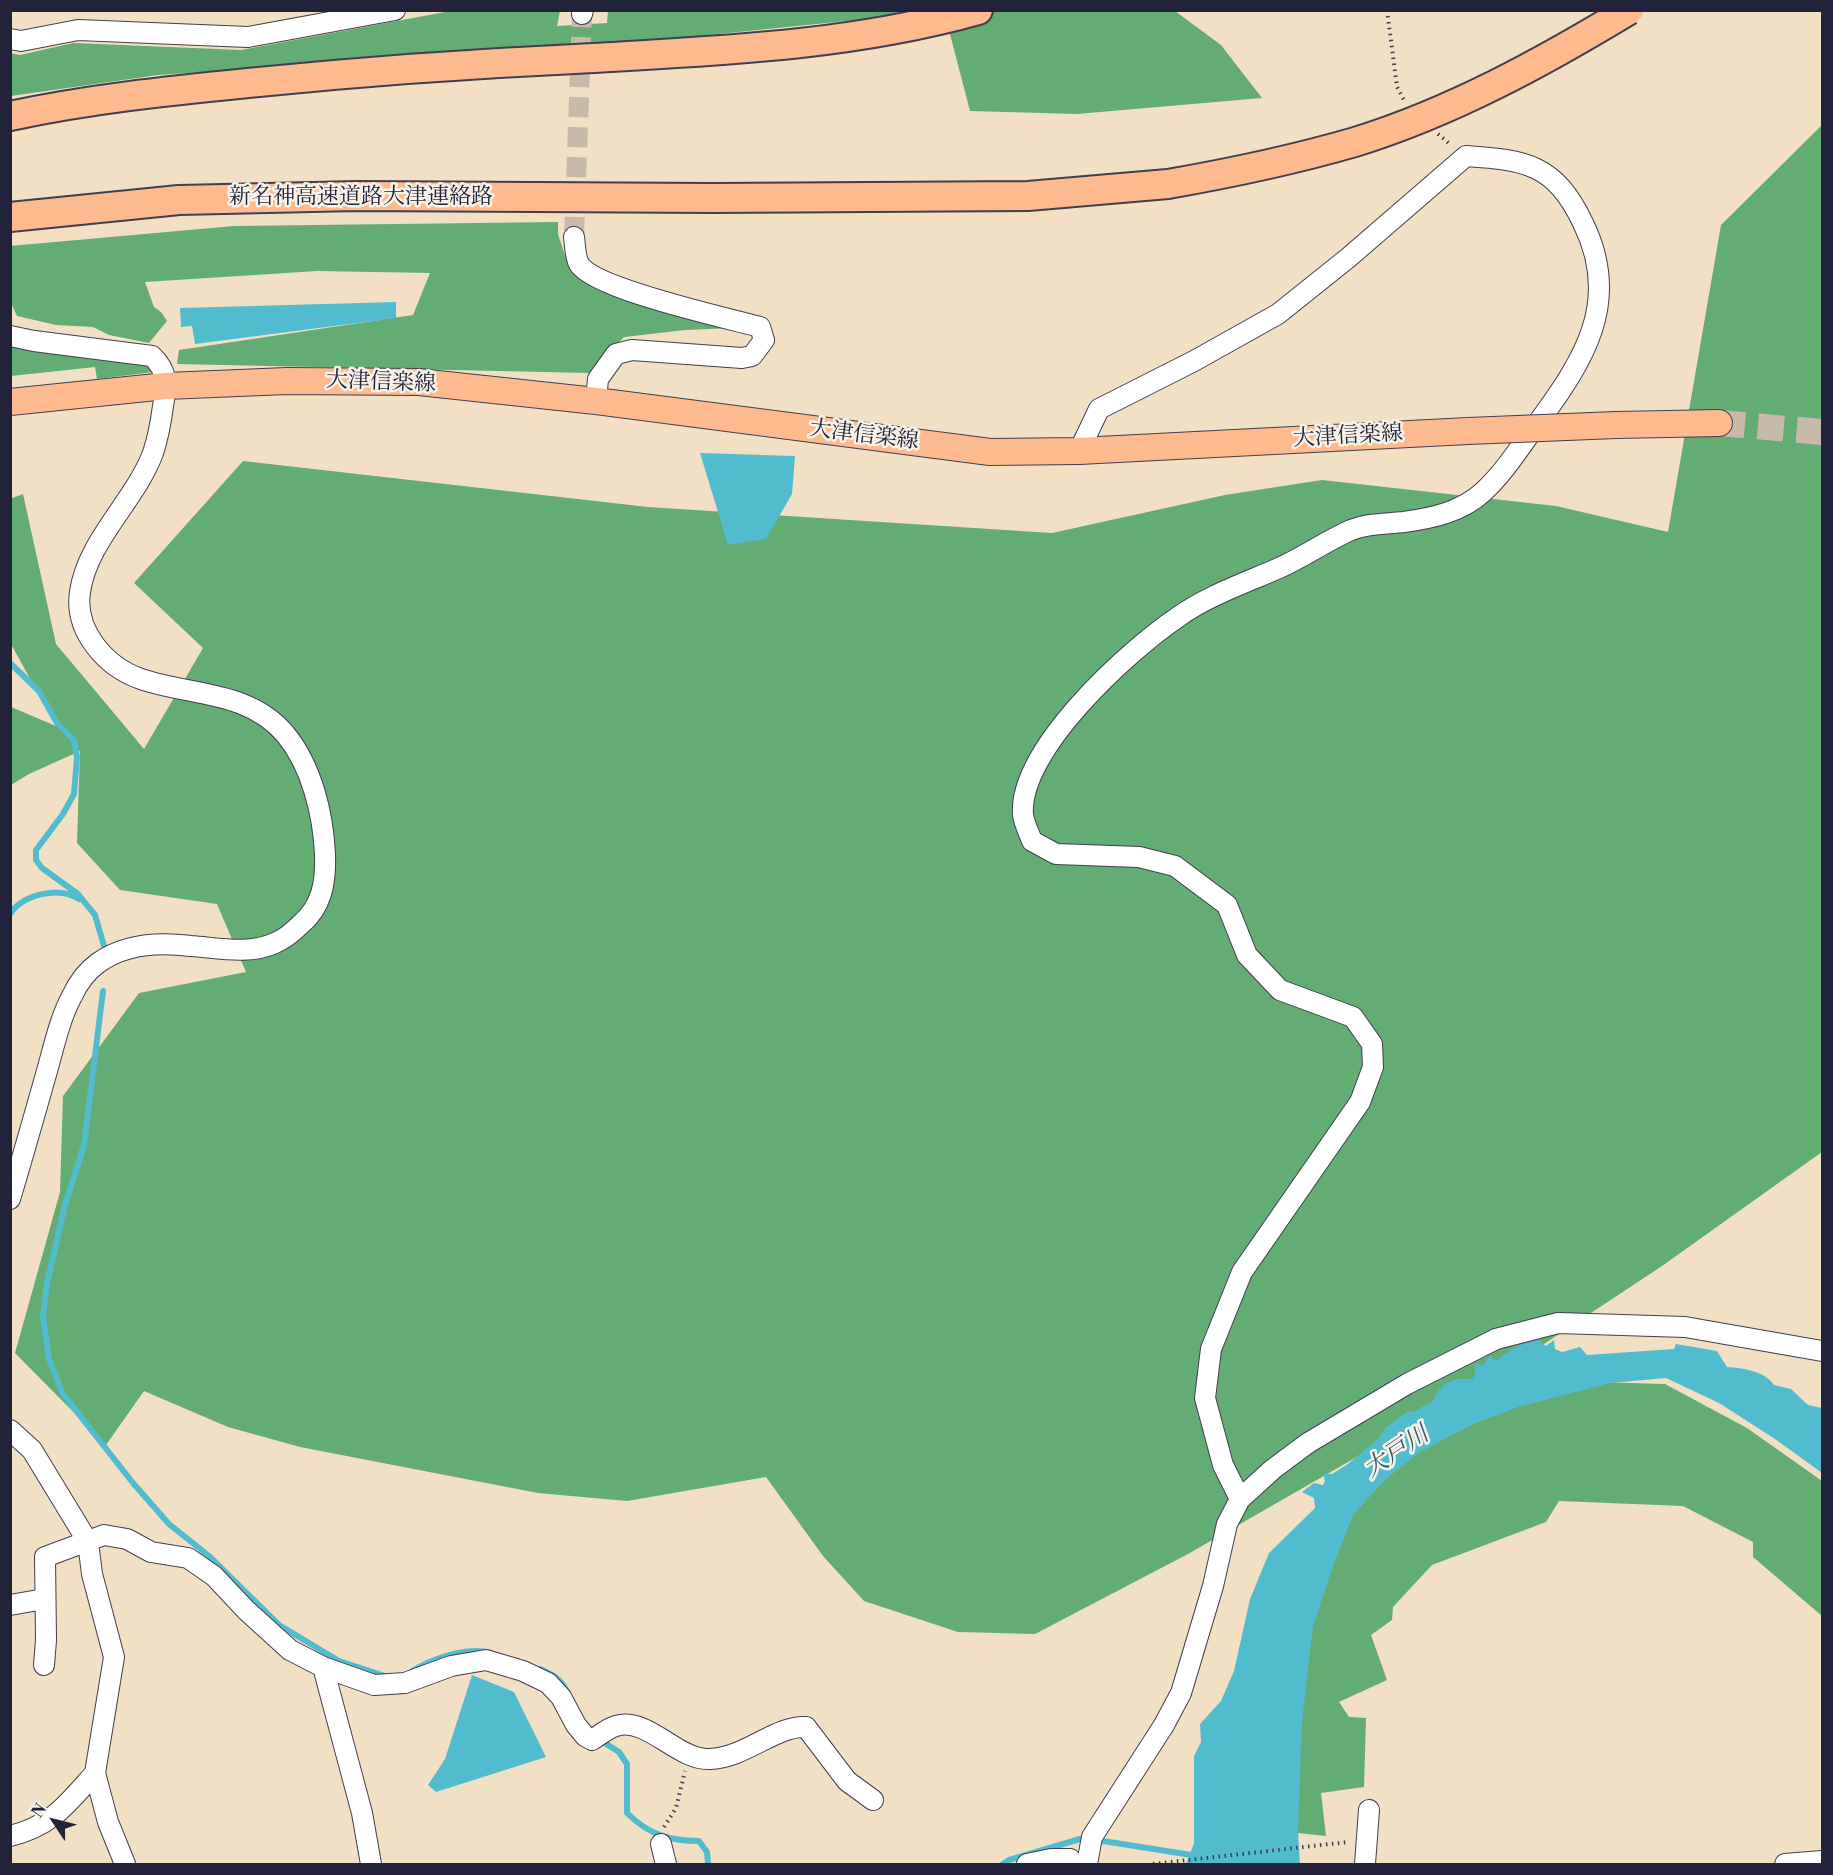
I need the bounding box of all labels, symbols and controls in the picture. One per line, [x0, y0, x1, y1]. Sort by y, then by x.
street label: 新名神高速道路大津連絡路 [229, 185, 493, 211]
street label: 大津信楽線 [326, 368, 436, 398]
street label: 大津信楽線 [808, 416, 920, 456]
street label: 大津信楽線 [1292, 421, 1404, 453]
water label: 大戸川 [1359, 1421, 1435, 1485]
north arrow [24, 1791, 84, 1851]
text: N [27, 1800, 51, 1822]

